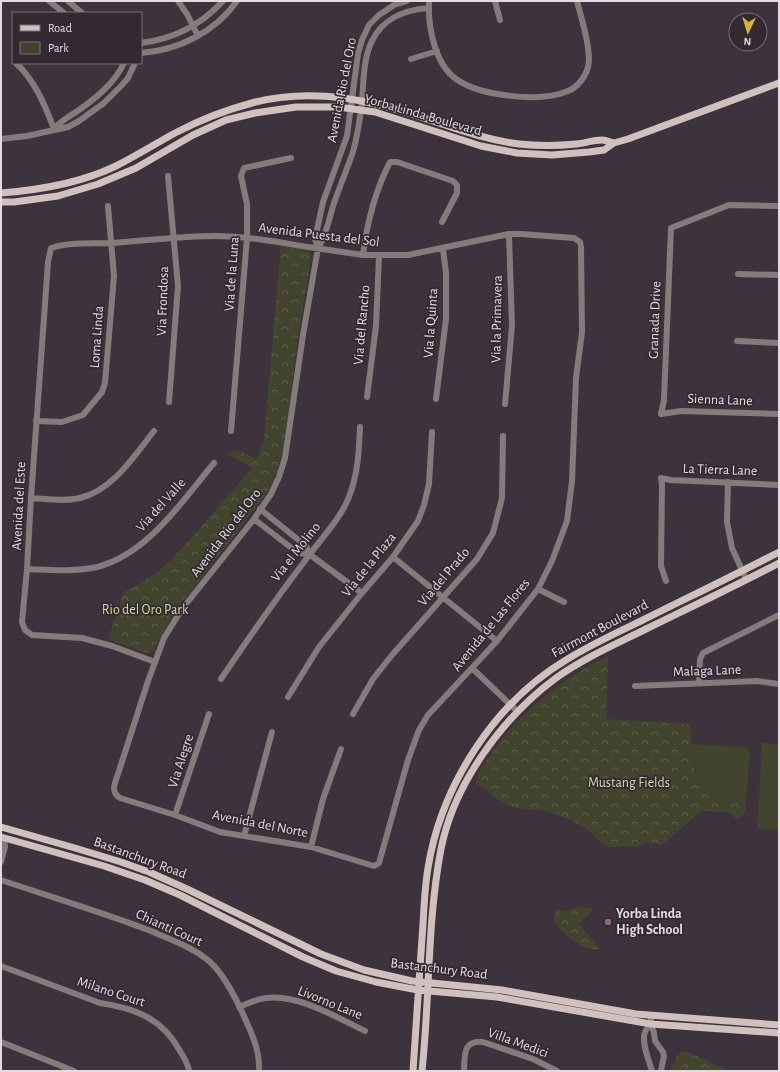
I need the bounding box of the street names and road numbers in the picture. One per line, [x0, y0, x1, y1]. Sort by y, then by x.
street label: Avenida Rio del Oro [325, 36, 359, 144]
street label: Yorba Linda Boulevard [363, 92, 483, 138]
street label: Avenida Puesta del Sol [258, 221, 380, 249]
street label: Via de la Luna [222, 236, 242, 312]
street label: Via Frondosa [155, 265, 171, 336]
street label: Via la Primavera [489, 274, 505, 363]
street label: Granada Drive [647, 281, 663, 359]
street label: Via del Rancho [352, 284, 372, 366]
street label: Via la Quinta [422, 287, 440, 358]
street label: Loma Linda [88, 305, 106, 369]
street label: Sienna Lane [687, 392, 753, 408]
street label: Avenida del Este [10, 461, 28, 551]
street label: La Tierra Lane [682, 462, 758, 478]
street label: Via del Valle [134, 476, 188, 534]
street label: Avenida Rio del Oro [188, 486, 264, 580]
street label: Via el Molino [269, 520, 323, 584]
street label: Via de la Plaza [339, 530, 399, 600]
street label: Via del Prado [416, 545, 472, 609]
street label: Avenida de Las Flores [449, 576, 533, 674]
street label: Fairmont Boulevard [549, 598, 651, 660]
street label: Malaga Lane [673, 663, 741, 679]
street label: Via Alegre [166, 732, 196, 790]
street label: Avenida del Norte [211, 808, 309, 840]
street label: Bastanchury Road [92, 835, 188, 881]
street label: Chianti Court [133, 907, 205, 949]
street label: Bastanchury Road [390, 956, 488, 982]
street label: Milano Court [75, 974, 147, 1010]
street label: Livorno Lane [296, 984, 364, 1022]
street label: Villa Medici [486, 1026, 550, 1060]

